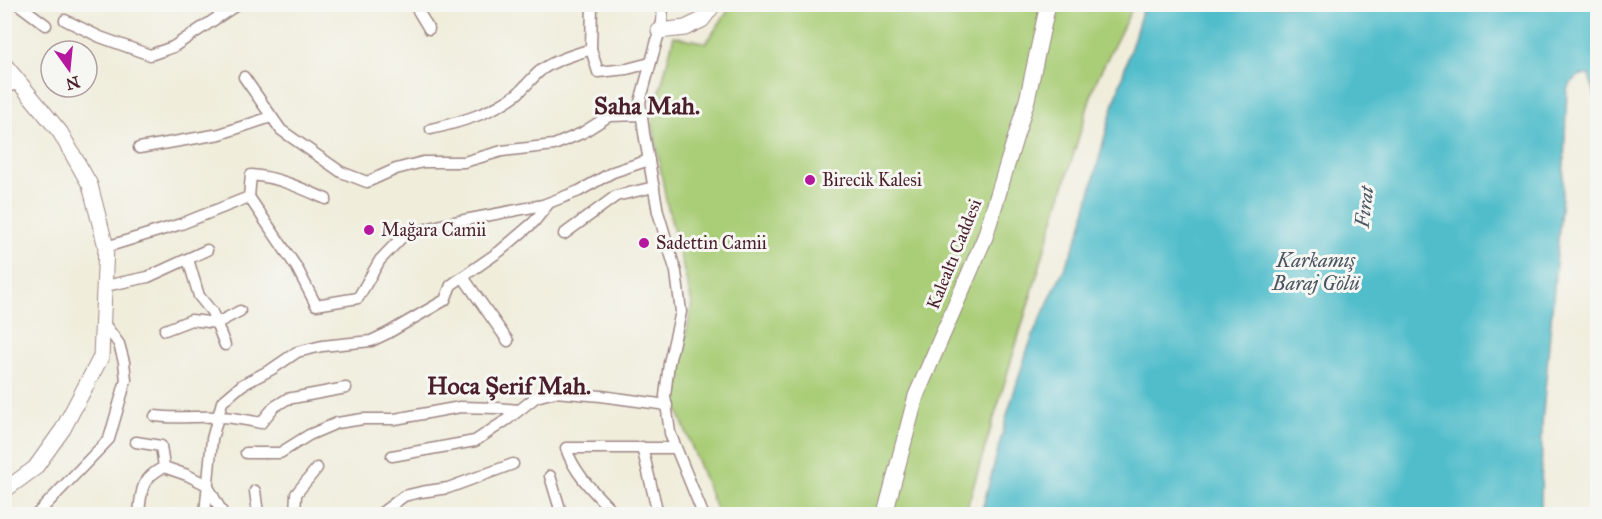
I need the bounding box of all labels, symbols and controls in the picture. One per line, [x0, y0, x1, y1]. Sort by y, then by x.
north arrow [39, 39, 99, 99]
text: N [63, 72, 82, 94]
district label: Saha Mah. [594, 91, 700, 121]
place label: Birecik Kalesi [822, 169, 922, 191]
marker: Birecik Kalesi [803, 173, 817, 187]
water label: Fırat [1349, 183, 1379, 230]
street label: Kalealtı Caddesi [922, 195, 986, 312]
place label: Mağara Camii [381, 219, 486, 242]
marker: Mağara Camii [362, 223, 376, 237]
place label: Sadettin Camii [656, 232, 767, 254]
marker: Sadettin Camii [637, 236, 651, 250]
water label: Karkamış Baraj Gölü [1271, 248, 1360, 295]
district label: Hoca Şerif Mah. [427, 371, 591, 401]

